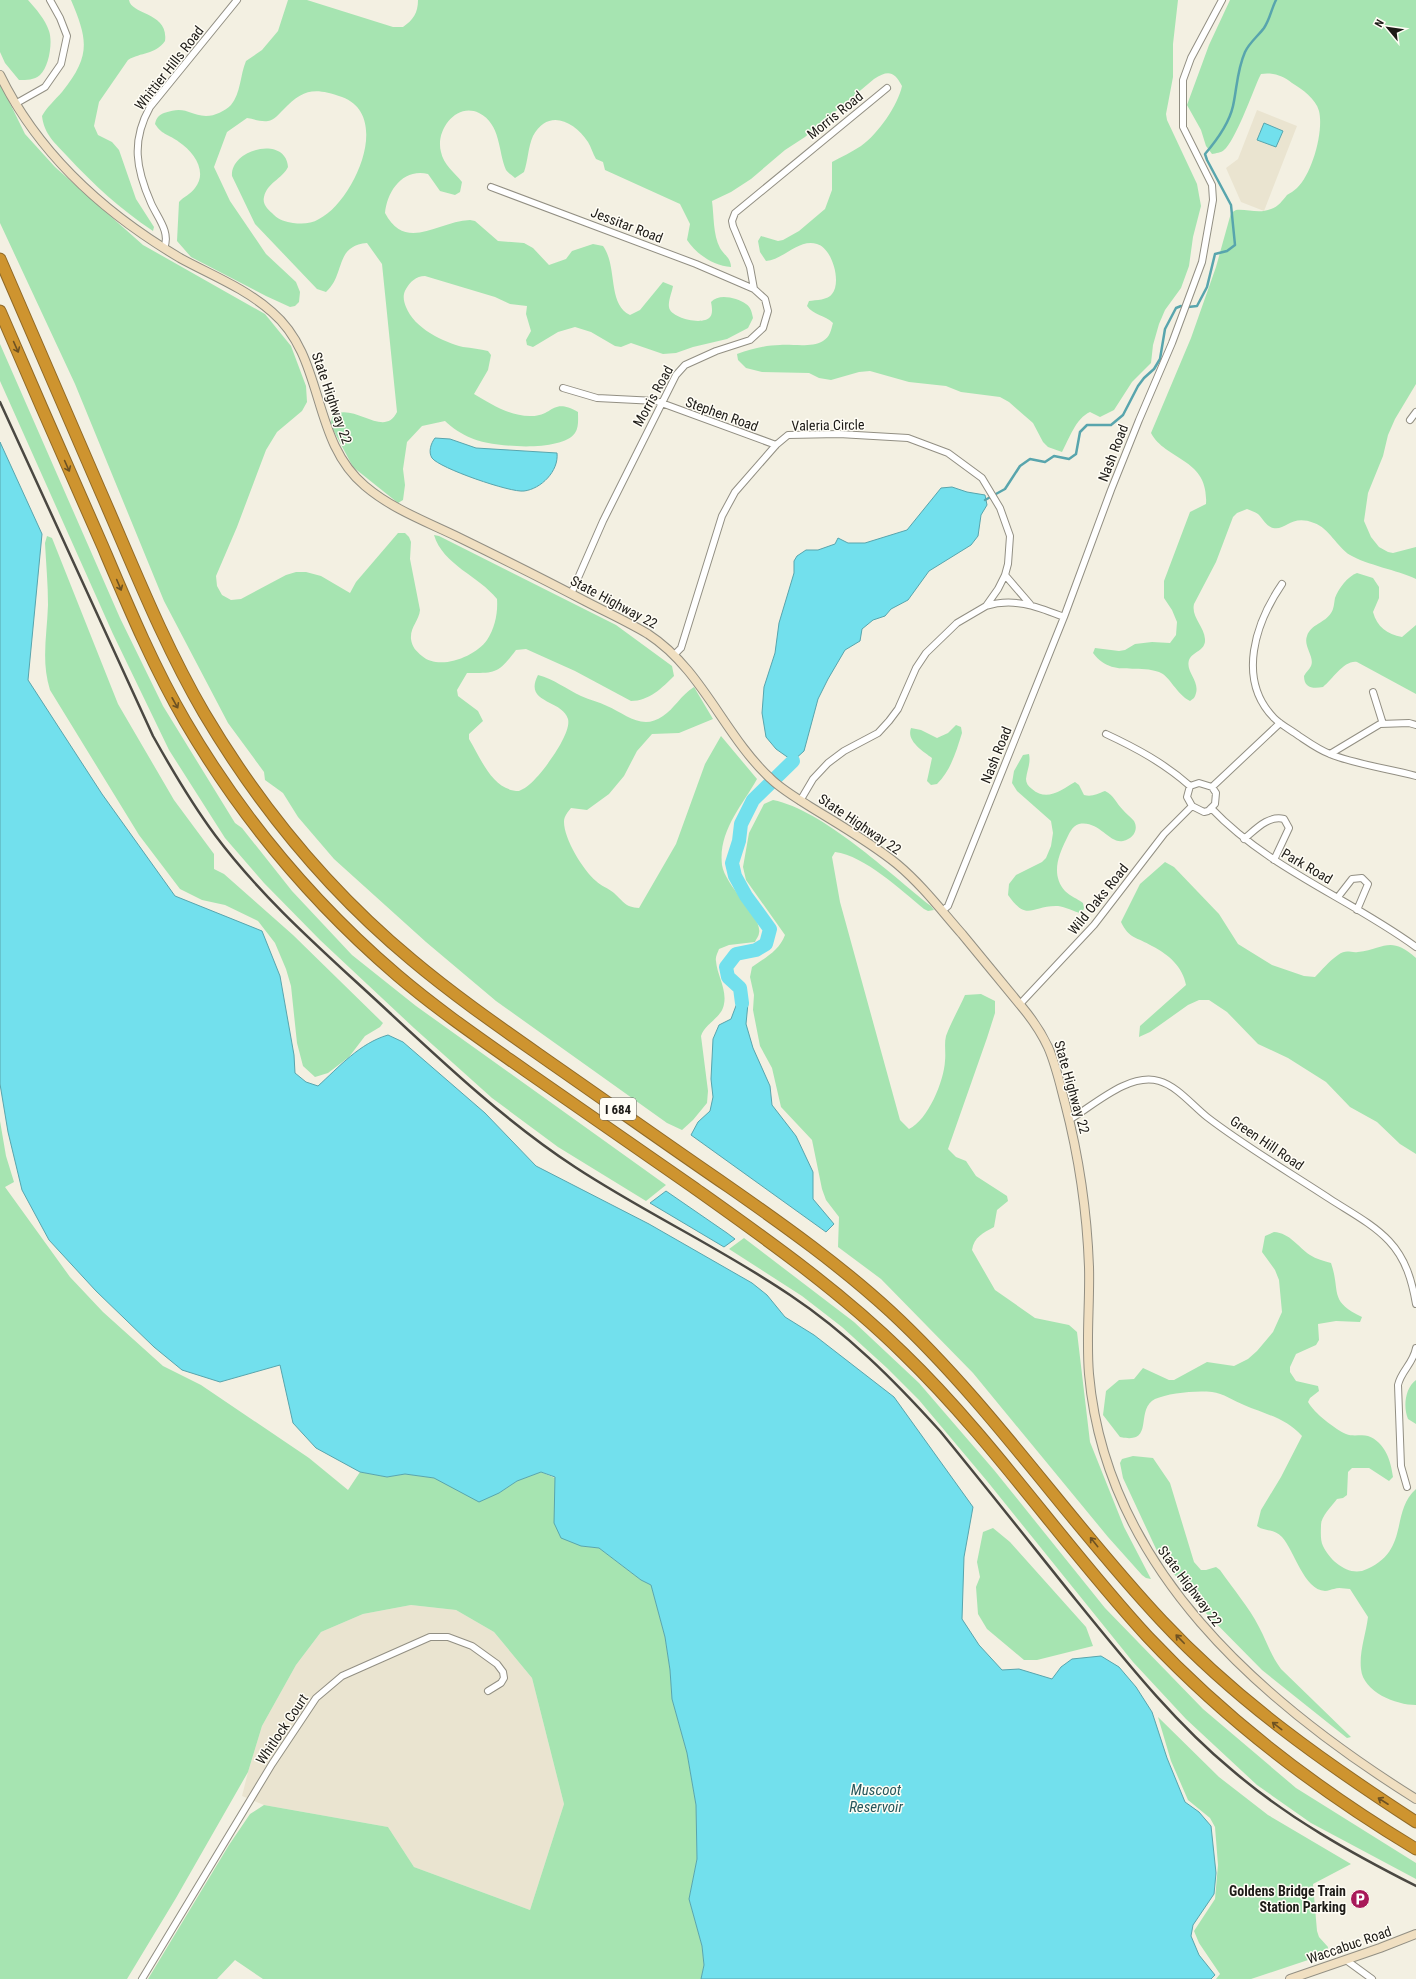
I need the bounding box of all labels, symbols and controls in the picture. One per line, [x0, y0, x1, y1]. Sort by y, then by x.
north arrow [1368, 8, 1408, 48]
text: N [1372, 17, 1387, 29]
street label: Whittier Hills Road [131, 23, 207, 113]
street label: Morris Road [804, 88, 866, 142]
street label: Jessitar Road [589, 204, 665, 246]
one-way arrow [12, 340, 20, 352]
street label: State Highway 22 [309, 350, 355, 446]
street label: Morris Road [630, 363, 676, 429]
street label: Stephen Road [683, 393, 761, 435]
street label: Valeria Circle [791, 416, 865, 434]
street label: Nash Road [1095, 422, 1131, 484]
one-way arrow [64, 460, 72, 472]
street label: State Highway 22 [568, 572, 660, 632]
one-way arrow [116, 579, 123, 591]
one-way arrow [171, 697, 179, 709]
street label: Nash Road [977, 724, 1015, 786]
street label: State Highway 22 [816, 790, 904, 858]
street label: Park Road [1279, 845, 1335, 887]
street label: Wild Oaks Road [1065, 860, 1131, 938]
street label: State Highway 22 [1051, 1039, 1093, 1136]
road number: I 684 [600, 1098, 636, 1120]
street label: Green Hill Road [1227, 1113, 1307, 1173]
one-way arrow [1090, 1536, 1099, 1547]
street label: State Highway 22 [1155, 1543, 1225, 1629]
one-way arrow [1175, 1634, 1185, 1644]
street label: Whitlock Court [253, 1691, 311, 1767]
one-way arrow [1272, 1721, 1283, 1730]
water label: Muscoot Reservoir [849, 1781, 903, 1816]
one-way arrow [1377, 1796, 1389, 1804]
place label: Goldens Bridge Train Station Parking [1229, 1883, 1346, 1915]
parking icon: Goldens Bridge Train Station Parking [1349, 1888, 1371, 1910]
street label: Waccabuc Road [1305, 1923, 1393, 1967]

